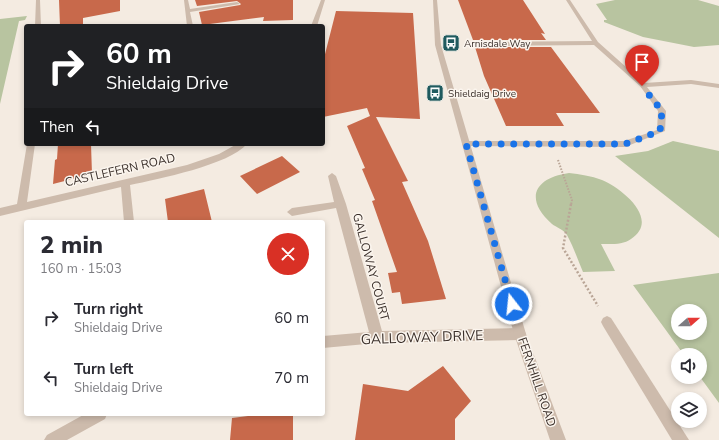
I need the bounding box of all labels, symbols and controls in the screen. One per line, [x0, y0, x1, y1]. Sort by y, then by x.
bus stop icon: Arnisdale Way [441, 33, 461, 53]
text: 60 m [106, 35, 172, 73]
place label: Arnisdale Way [464, 37, 531, 51]
icon: right [40, 40, 92, 92]
pin [625, 45, 659, 86]
icon: arrive [631, 51, 653, 73]
text: Shieldaig Drive [106, 71, 228, 95]
bus stop icon: Shieldaig Drive [425, 83, 445, 103]
place label: Shieldaig Drive [448, 87, 516, 101]
icon: left [82, 116, 104, 138]
text: Then [40, 117, 74, 137]
street label: CASTLEFERN ROAD [63, 150, 177, 190]
street label: GALLOWAY COURT [349, 212, 393, 323]
text: 2 min [40, 229, 103, 261]
button: close [267, 233, 309, 275]
text: 160 m · 15:03 [40, 260, 122, 278]
position arrow [491, 283, 533, 325]
text: Turn right [74, 299, 143, 319]
north arrow [671, 304, 707, 340]
map controls [671, 304, 707, 428]
icon: right [40, 307, 62, 329]
text: 60 m [274, 308, 309, 328]
text: Shieldaig Drive [74, 319, 162, 337]
street label: GALLOWAY DRIVE [360, 326, 484, 349]
street label: FERNHILL ROAD [514, 335, 560, 429]
button: sound [671, 348, 707, 384]
text: Turn left [74, 359, 133, 379]
icon: left [40, 367, 62, 389]
text: 70 m [274, 368, 309, 388]
text: Shieldaig Drive [74, 379, 162, 397]
button: layers [671, 392, 707, 428]

